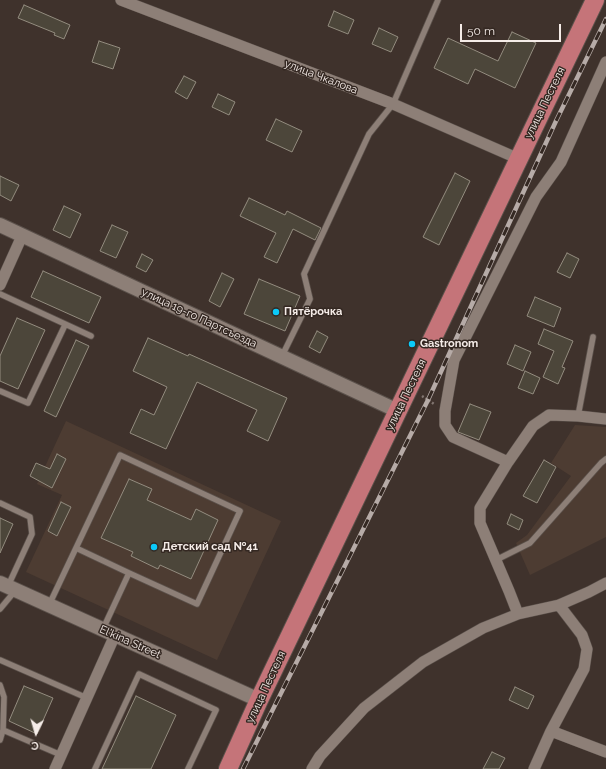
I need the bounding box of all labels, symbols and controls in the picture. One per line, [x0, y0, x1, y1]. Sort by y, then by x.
scale bar [462, 16, 563, 42]
text: 50 m [467, 24, 495, 38]
street label: улица Чкалова [283, 57, 359, 97]
street label: улица Пестеля [522, 65, 568, 141]
street label: улица 19-го Партсъезда [139, 285, 259, 351]
place label: Пятёрочка [284, 305, 342, 319]
marker: Пятёрочка [271, 307, 281, 317]
place label: Gastronom [420, 337, 478, 351]
marker: Gastronom [407, 339, 417, 349]
street label: улица Пестеля [383, 357, 429, 433]
place label: Детский сад №41 [162, 540, 258, 554]
marker: Детский сад №41 [149, 542, 159, 552]
street label: El'kina Street [97, 623, 163, 661]
street label: улица Пестеля [244, 649, 288, 725]
north arrow [16, 713, 56, 753]
text: С [31, 739, 39, 752]

